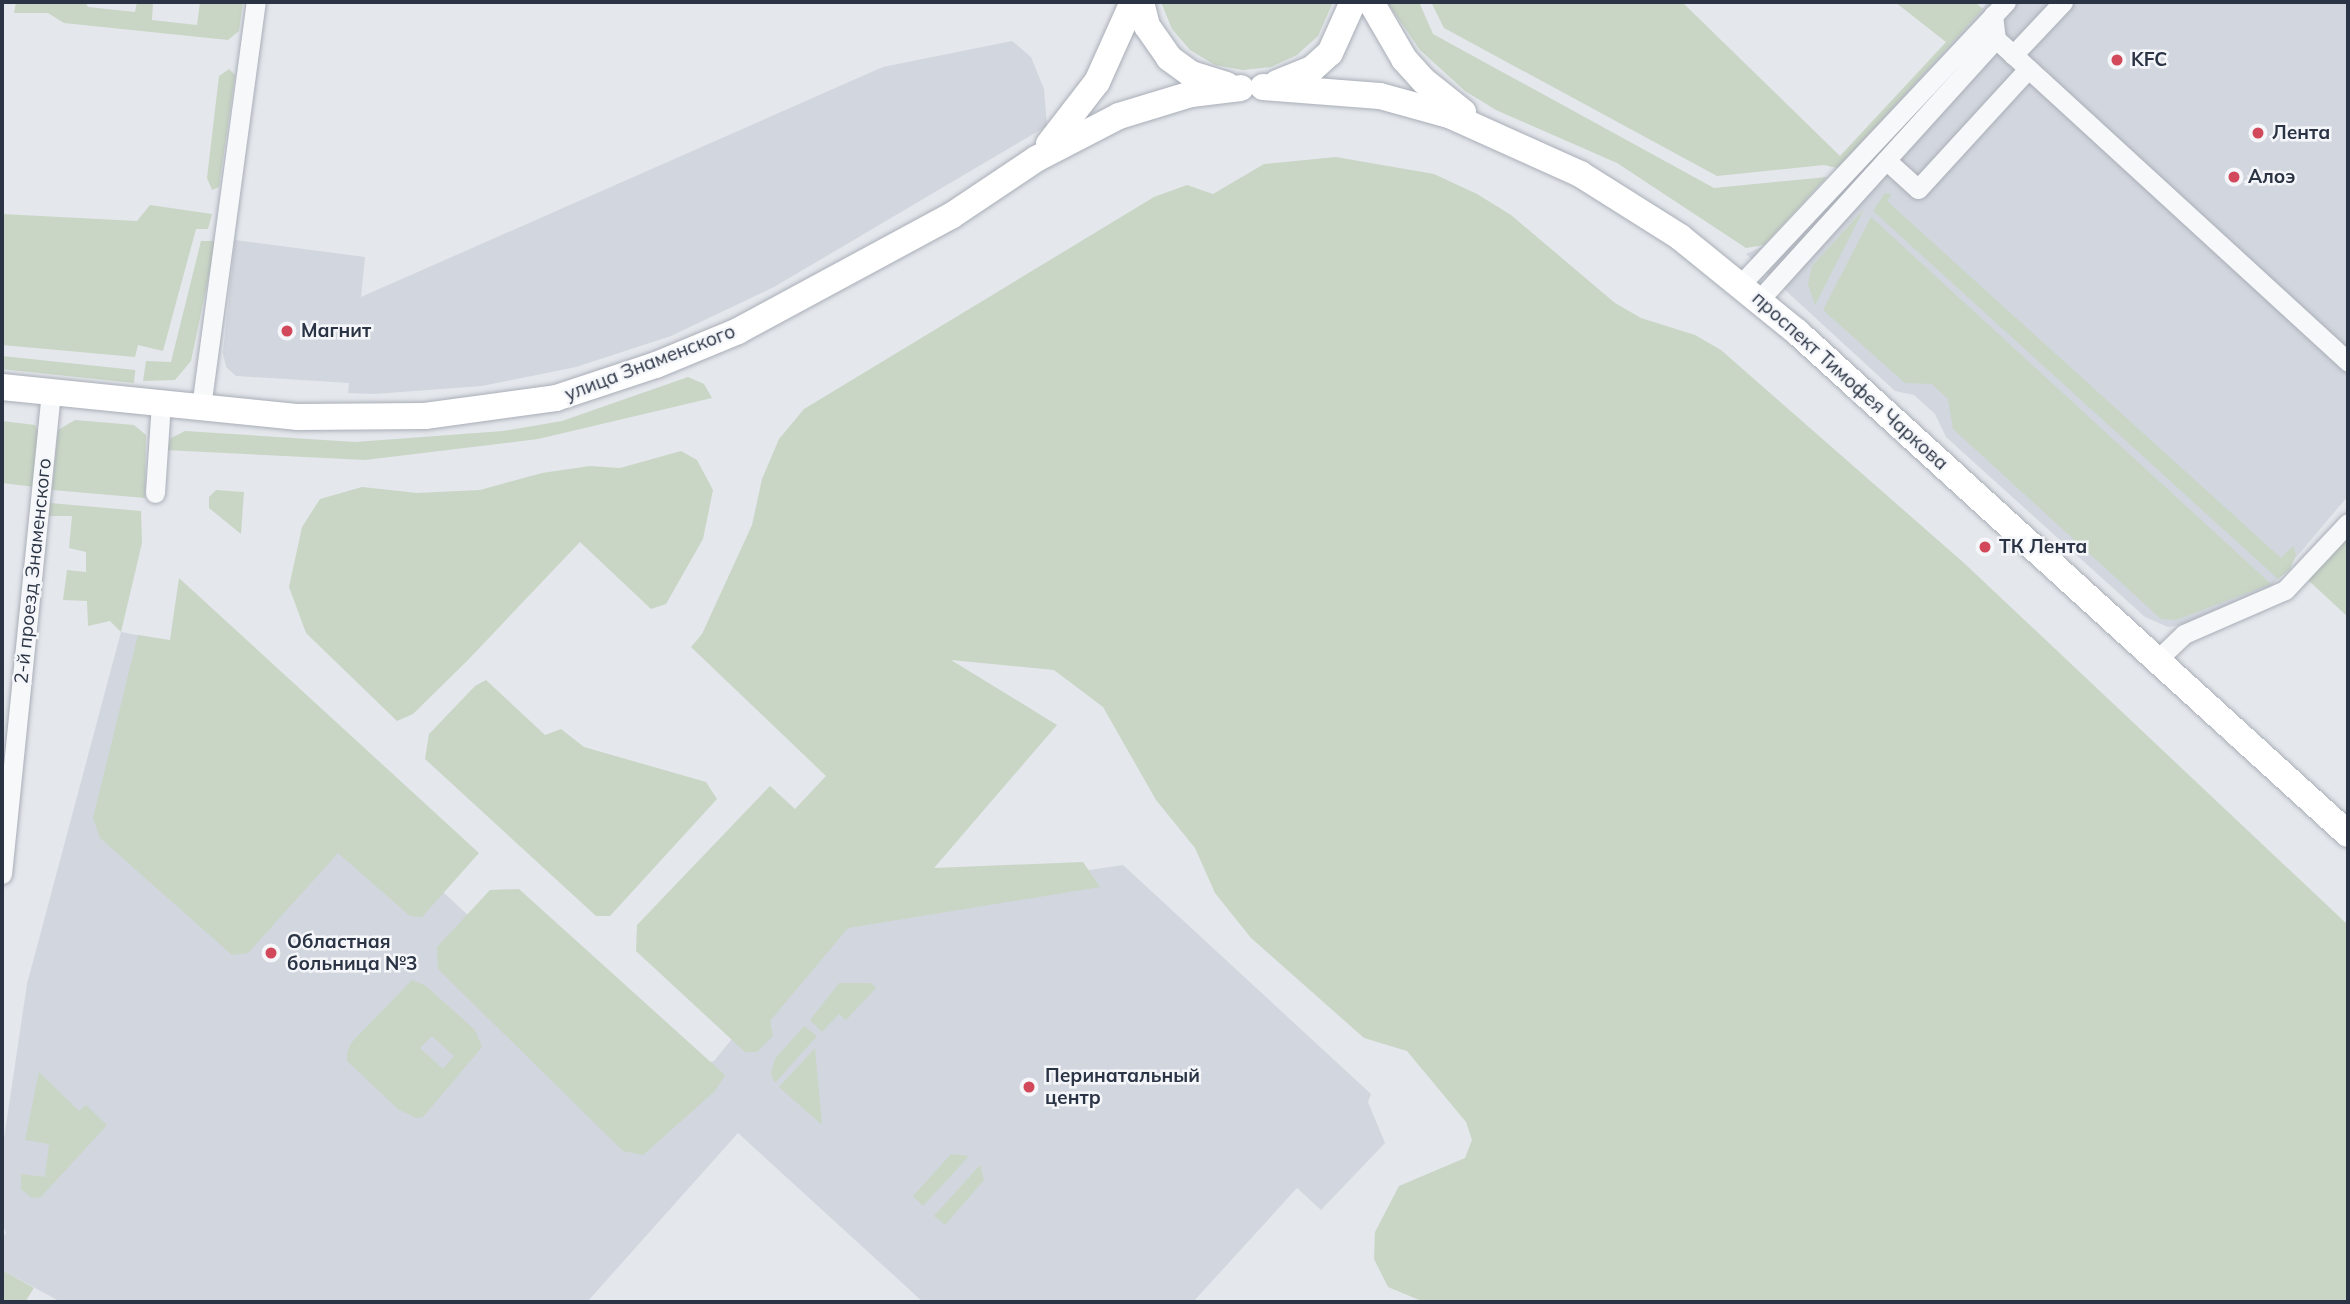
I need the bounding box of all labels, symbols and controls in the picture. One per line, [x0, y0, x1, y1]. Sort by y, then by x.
place label: KFC [2131, 49, 2167, 71]
marker: KFC [2109, 52, 2125, 68]
place label: Лента [2272, 122, 2330, 144]
marker: Лента [2250, 125, 2266, 141]
place label: Алоэ [2248, 166, 2296, 188]
marker: Алоэ [2226, 169, 2242, 185]
street label: проспект Тимофея Чаркова [1747, 287, 1953, 475]
place label: Магнит [301, 320, 371, 342]
street label: улица Знаменского [562, 320, 738, 406]
marker: Магнит [279, 323, 295, 339]
street label: 2-й проезд Знаменского [10, 457, 56, 685]
place label: ТК Лента [1999, 536, 2087, 558]
marker: ТК Лента [1977, 539, 1993, 555]
place label: Областная больница №3 [287, 931, 417, 975]
marker: Областная больница №3 [261, 943, 281, 963]
place label: Перинатальный центр [1045, 1065, 1200, 1109]
marker: Перинатальный центр [1019, 1077, 1039, 1097]

